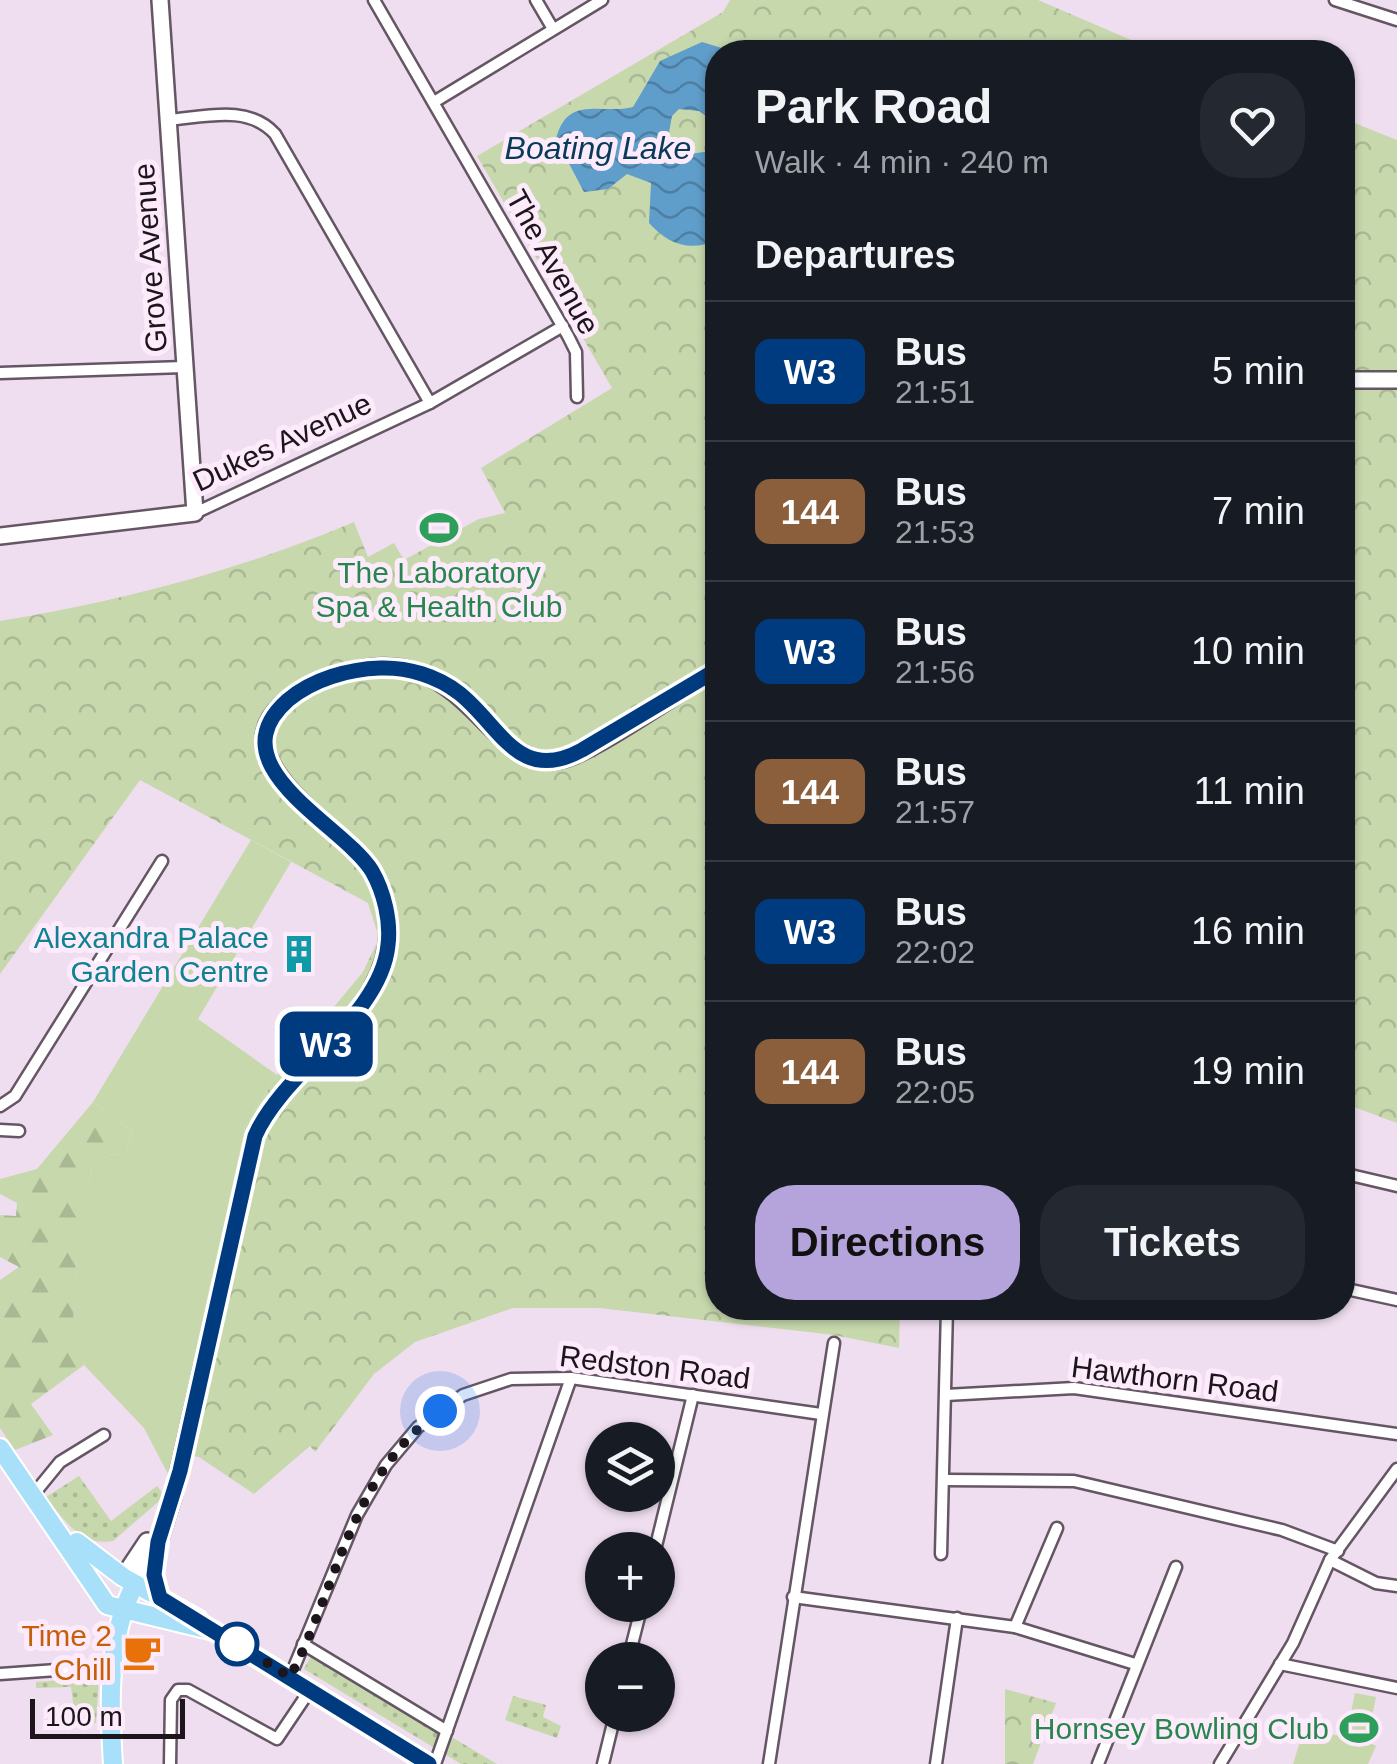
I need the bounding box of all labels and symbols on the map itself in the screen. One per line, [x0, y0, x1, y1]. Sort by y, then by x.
water label: Boating Lake [505, 130, 691, 166]
street label: Grove Avenue [127, 162, 173, 354]
street label: The Avenue [500, 184, 606, 340]
street label: Dukes Avenue [188, 386, 376, 498]
sports icon: The Laboratory Spa & Health Club [418, 507, 460, 549]
place label: The Laboratory Spa & Health Club [316, 556, 562, 623]
place label: Alexandra Palace Garden Centre [34, 921, 269, 988]
building icon: Alexandra Palace Garden Centre [278, 933, 320, 975]
line badge: W3 [281, 1012, 371, 1076]
street label: Redston Road [558, 1339, 752, 1395]
street label: Hawthorn Road [1070, 1350, 1280, 1408]
your location [415, 1386, 465, 1436]
place label: Time 2 Chill [21, 1619, 112, 1686]
unlabelled marker [216, 1623, 258, 1665]
cafe icon: Time 2 Chill [121, 1631, 163, 1673]
scale bar [30, 1694, 185, 1738]
sports icon: Hornsey Bowling Club [1338, 1707, 1380, 1749]
place label: Hornsey Bowling Club [1034, 1712, 1329, 1745]

